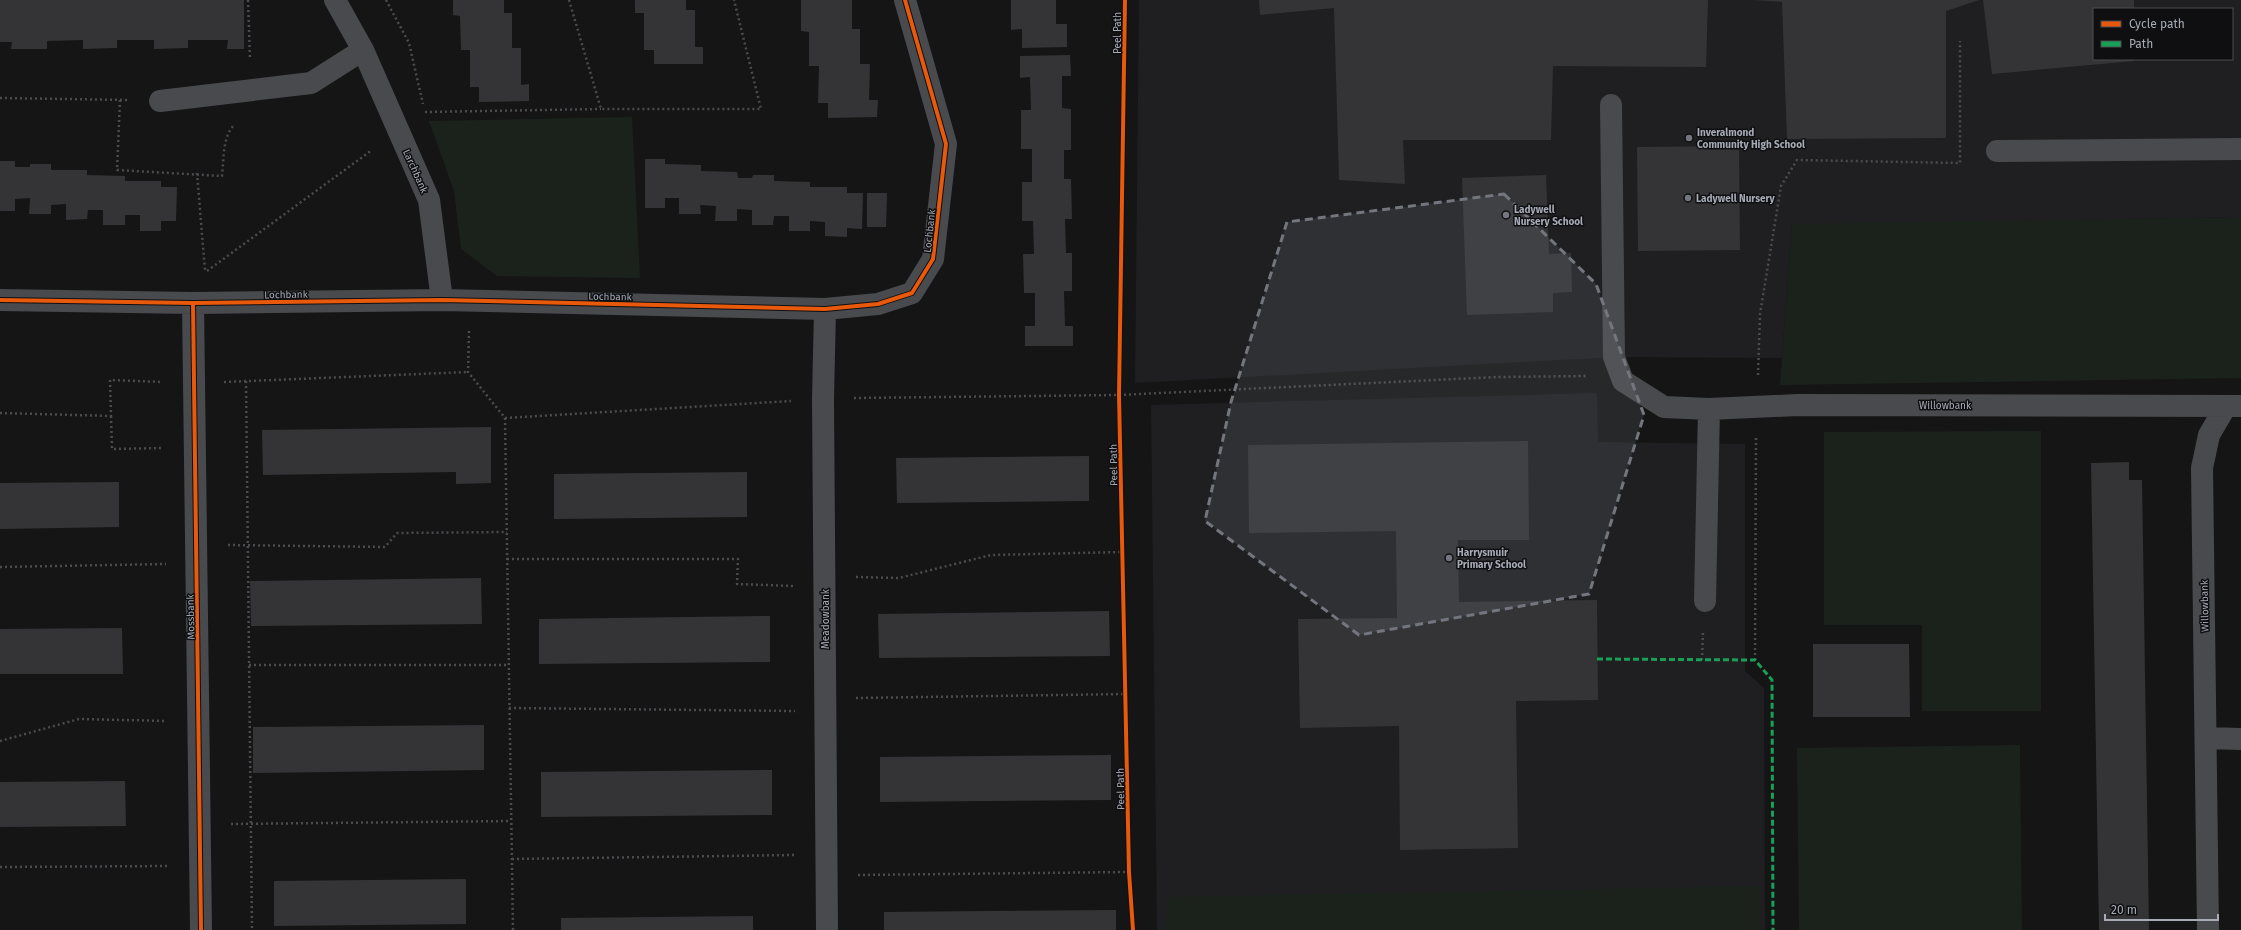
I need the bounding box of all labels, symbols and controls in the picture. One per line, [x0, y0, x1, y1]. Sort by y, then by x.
legend [2093, 8, 2233, 60]
street label: Peel Path [1112, 12, 1124, 54]
text: Cycle path [2129, 17, 2185, 31]
text: Path [2129, 37, 2153, 51]
place label: Inveralmond Community High School [1697, 127, 1805, 151]
marker: Inveralmond Community High School [1684, 133, 1694, 143]
street label: Larchbank [400, 148, 430, 196]
marker: Ladywell Nursery [1683, 193, 1693, 203]
place label: Ladywell Nursery [1696, 193, 1776, 205]
place label: Ladywell Nursery School [1514, 204, 1583, 228]
street label: Lochbank [922, 208, 938, 253]
marker: Ladywell Nursery School [1501, 210, 1511, 220]
street label: Lochbank [264, 289, 309, 301]
street label: Lochbank [588, 291, 633, 303]
street label: Willowbank [1919, 400, 1972, 412]
street label: Peel Path [1108, 444, 1120, 486]
place label: Harrysmuir Primary School [1457, 547, 1526, 571]
marker: Harrysmuir Primary School [1444, 553, 1454, 563]
street label: Willowbank [2199, 579, 2211, 632]
street label: Meadowbank [820, 588, 832, 649]
street label: Mossbank [185, 593, 197, 640]
street label: Peel Path [1115, 768, 1127, 810]
scale bar [2105, 896, 2218, 922]
text: 20 m [2111, 903, 2137, 917]

